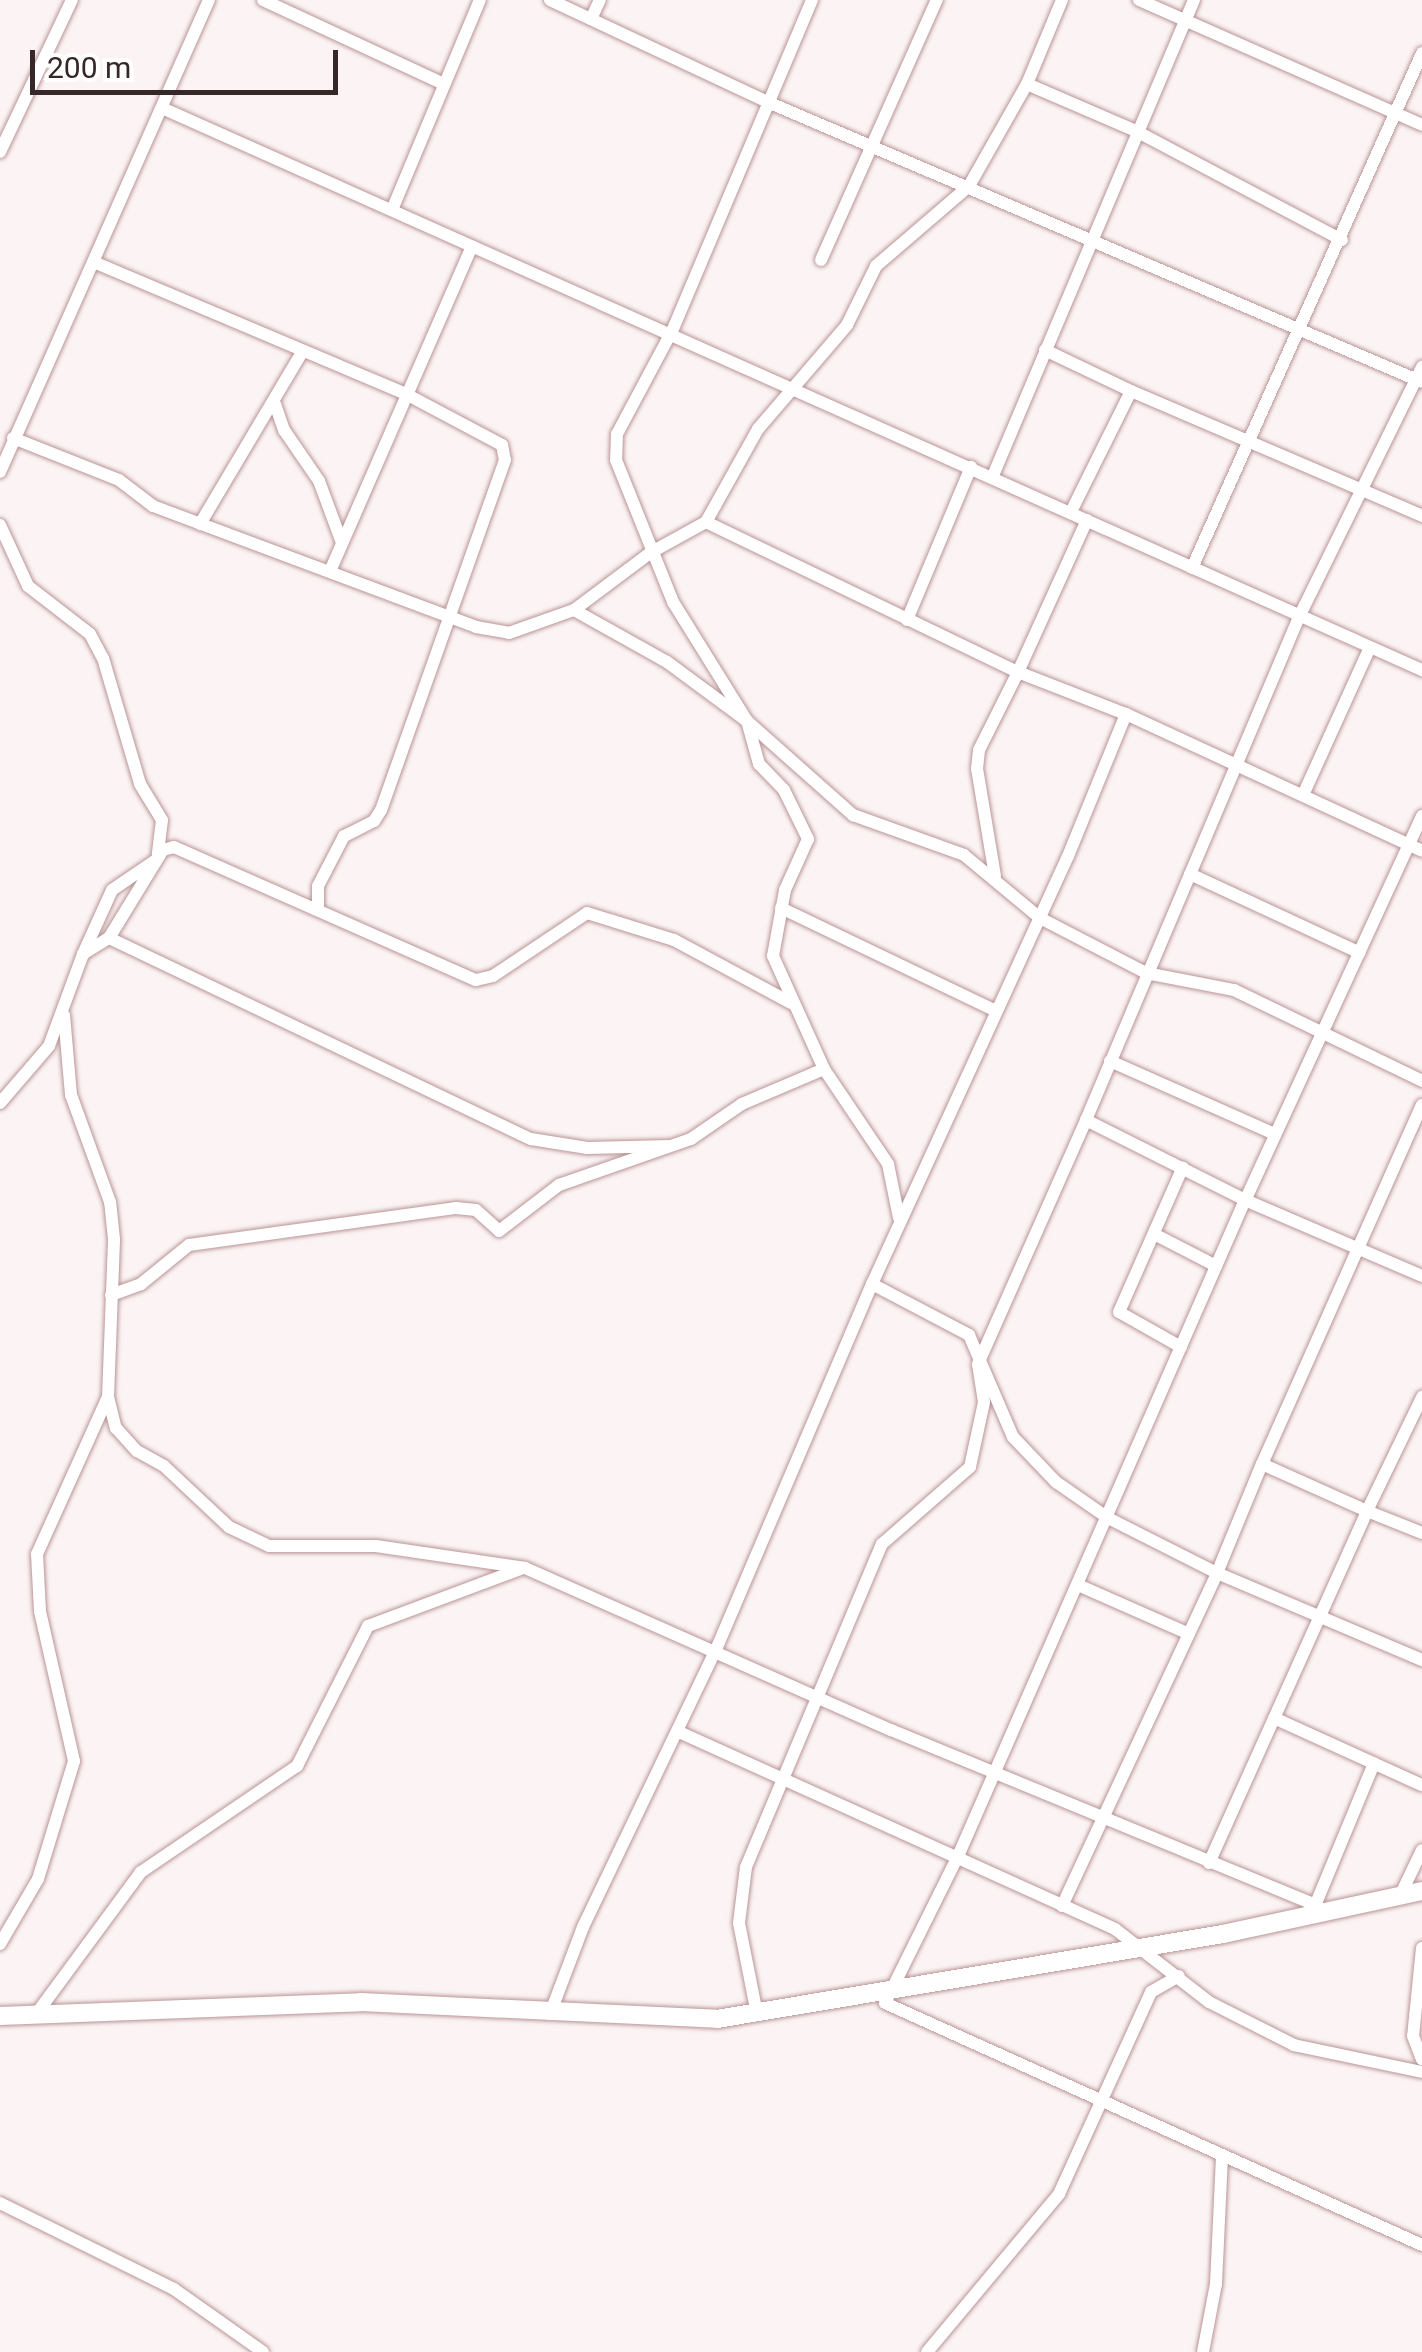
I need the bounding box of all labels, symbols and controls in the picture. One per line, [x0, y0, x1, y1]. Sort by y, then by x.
scale bar [35, 30, 342, 92]
text: 200 m [47, 50, 131, 85]

